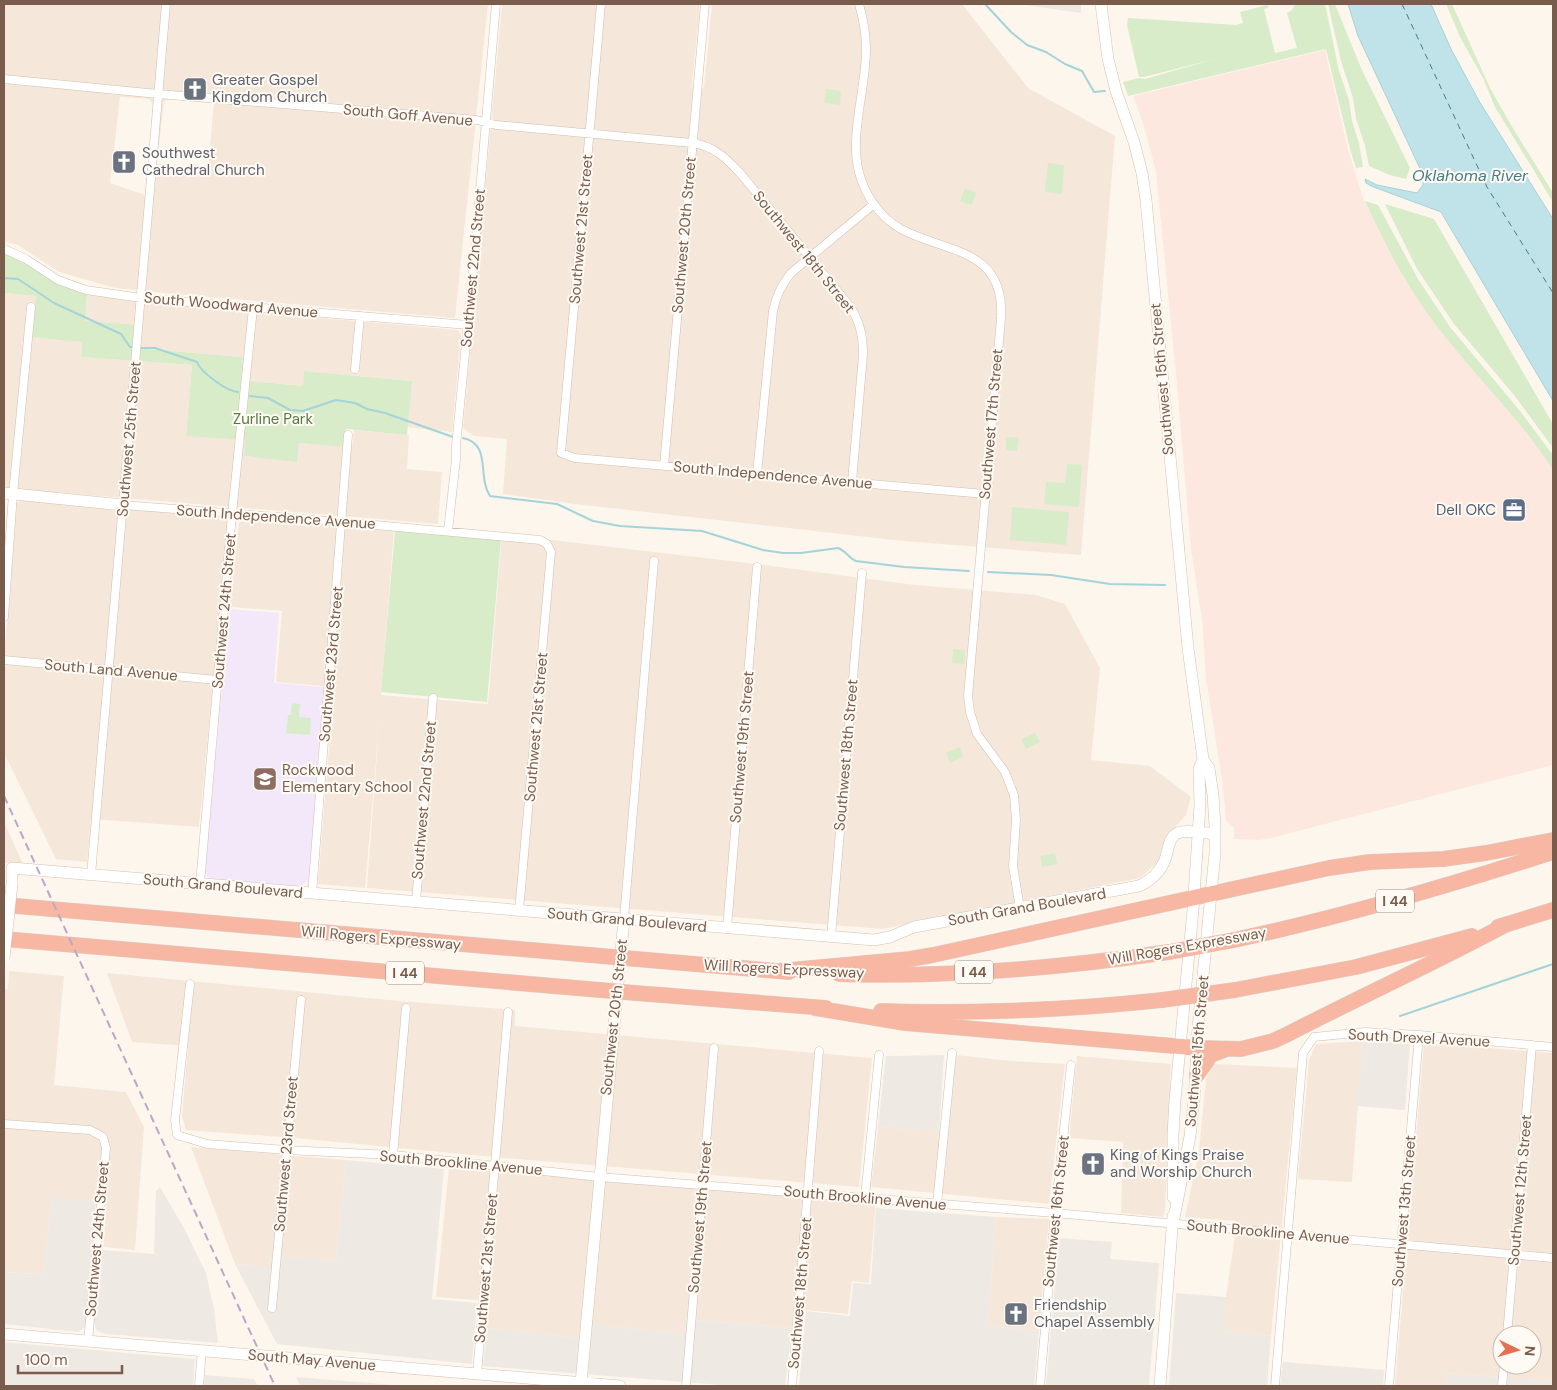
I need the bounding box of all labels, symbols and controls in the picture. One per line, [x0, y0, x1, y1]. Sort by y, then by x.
place label: Greater Gospel Kingdom Church [212, 70, 327, 107]
church icon: Greater Gospel Kingdom Church [182, 76, 208, 102]
street label: South Goff Avenue [342, 99, 474, 131]
place label: Southwest Cathedral Church [142, 143, 265, 180]
church icon: Southwest Cathedral Church [111, 149, 137, 175]
street label: Southwest 21st Street [564, 153, 598, 305]
street label: Southwest 20th Street [667, 156, 701, 314]
water label: Oklahoma River [1412, 165, 1529, 186]
street label: Southwest 18th Street [748, 187, 860, 318]
street label: Southwest 22nd Street [456, 188, 490, 348]
street label: South Woodward Avenue [143, 287, 319, 323]
street label: Southwest 15th Street [1145, 302, 1179, 456]
street label: Southwest 17th Street [974, 348, 1008, 500]
street label: Southwest 25th Street [112, 360, 146, 518]
park label: Zurline Park [233, 409, 313, 429]
street label: South Independence Avenue [673, 456, 873, 494]
office icon: Dell OKC [1501, 497, 1527, 523]
street label: South Independence Avenue [176, 500, 376, 534]
place label: Dell OKC [1436, 500, 1496, 520]
street label: Southwest 24th Street [207, 532, 241, 690]
street label: Southwest 23rd Street [314, 585, 348, 743]
street label: Southwest 21st Street [519, 651, 553, 803]
street label: South Land Avenue [44, 654, 178, 686]
street label: Southwest 19th Street [725, 670, 759, 824]
street label: Southwest 18th Street [829, 678, 863, 832]
street label: Southwest 22nd Street [407, 720, 441, 880]
place label: Rockwood Elementary School [282, 760, 412, 797]
school or university icon: Rockwood Elementary School [252, 766, 278, 792]
street label: South Grand Boulevard [142, 869, 304, 903]
street label: South Grand Boulevard [946, 883, 1108, 931]
road number: I 44 [1376, 889, 1414, 912]
street label: South Grand Boulevard [546, 903, 708, 937]
street label: Will Rogers Expressway [300, 921, 463, 955]
street label: Will Rogers Expressway [1106, 922, 1269, 970]
street label: Southwest 20th Street [596, 938, 632, 1096]
street label: Will Rogers Expressway [703, 955, 865, 983]
road number: I 44 [955, 960, 993, 984]
road number: I 44 [386, 961, 424, 984]
street label: Southwest 15th Street [1180, 974, 1214, 1128]
street label: South Drexel Avenue [1347, 1024, 1491, 1052]
street label: Southwest 23rd Street [269, 1075, 303, 1233]
street label: Southwest 12th Street [1503, 1113, 1537, 1266]
street label: Southwest 16th Street [1038, 1134, 1074, 1288]
street label: Southwest 13th Street [1387, 1134, 1421, 1288]
street label: Southwest 19th Street [683, 1140, 717, 1294]
place label: King of Kings Praise and Worship Church [1110, 1145, 1252, 1182]
street label: South Brookline Avenue [379, 1146, 543, 1180]
church icon: King of Kings Praise and Worship Church [1080, 1151, 1106, 1177]
street label: Southwest 24th Street [80, 1160, 114, 1318]
street label: South Brookline Avenue [783, 1181, 947, 1215]
street label: Southwest 21st Street [469, 1192, 503, 1344]
street label: South Brookline Avenue [1186, 1215, 1350, 1249]
street label: Southwest 18th Street [783, 1216, 817, 1370]
place label: Friendship Chapel Assembly [1034, 1295, 1155, 1332]
church icon: Friendship Chapel Assembly [1003, 1301, 1029, 1327]
north arrow [1492, 1325, 1542, 1375]
scale bar [18, 1342, 121, 1374]
street label: South May Avenue [247, 1344, 377, 1376]
text: N [1521, 1345, 1539, 1357]
text: 100 m [25, 1350, 68, 1370]

